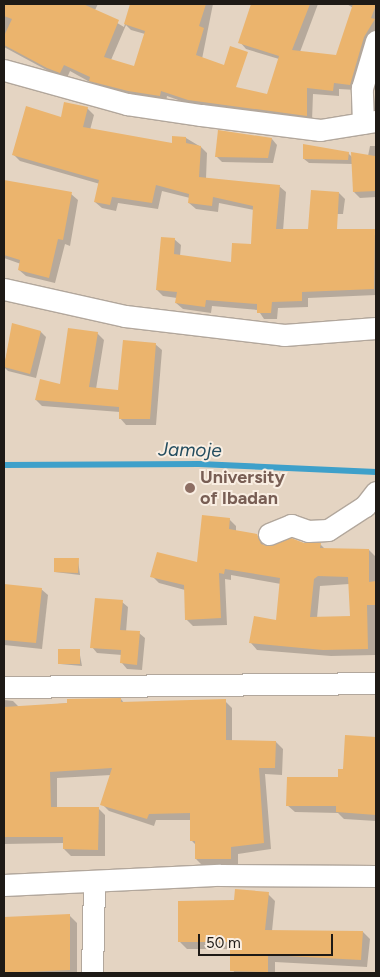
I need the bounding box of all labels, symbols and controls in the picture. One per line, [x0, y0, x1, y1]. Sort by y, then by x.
water label: Jamoje [158, 438, 222, 462]
place label: University of Ibadan [200, 467, 285, 509]
marker: University of Ibadan [184, 482, 196, 494]
scale bar [200, 924, 335, 956]
text: 50 m [206, 934, 241, 952]

